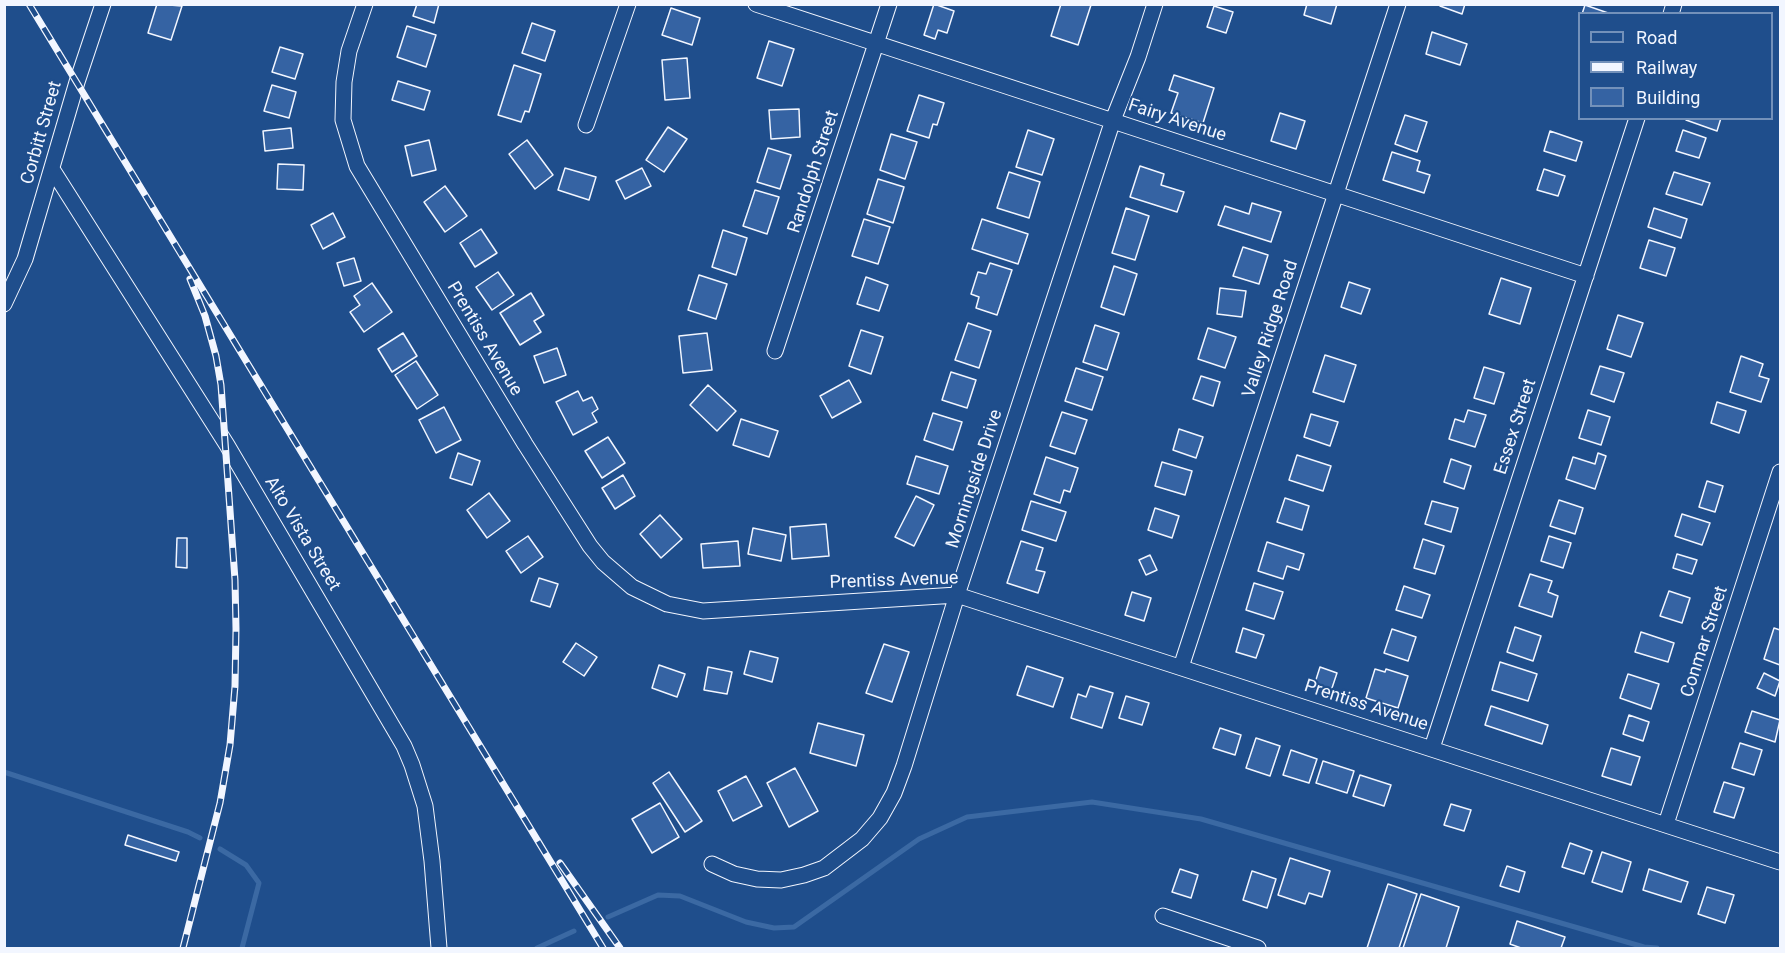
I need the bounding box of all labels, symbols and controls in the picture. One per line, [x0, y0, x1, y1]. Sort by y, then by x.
legend [1578, 12, 1773, 120]
text: Road [1636, 27, 1677, 48]
text: Railway [1636, 57, 1697, 78]
street label: Corbitt Street [17, 79, 67, 187]
text: Building [1636, 87, 1700, 108]
street label: Fairy Avenue [1125, 95, 1229, 147]
street label: Randolph Street [784, 108, 844, 236]
street label: Valley Ridge Road [1239, 258, 1303, 400]
street label: Prentiss Avenue [442, 278, 526, 400]
street label: Essex Street [1490, 376, 1542, 478]
street label: Morningside Drive [942, 407, 1008, 551]
street label: Alto Vista Street [259, 473, 345, 595]
street label: Prentiss Avenue [829, 568, 959, 594]
street label: Conmar Street [1677, 584, 1733, 700]
street label: Prentiss Avenue [1301, 676, 1431, 736]

